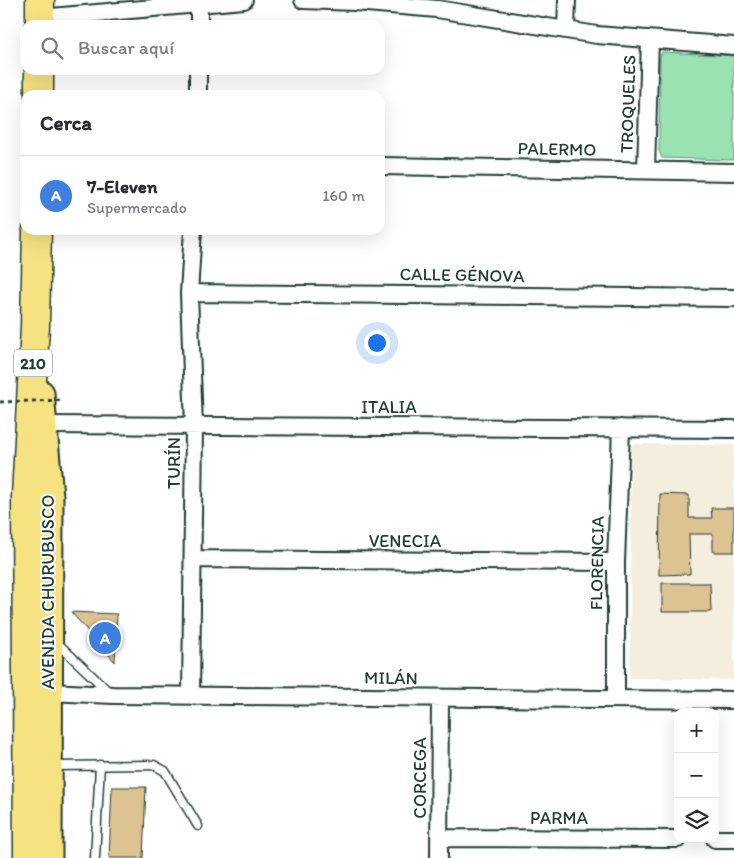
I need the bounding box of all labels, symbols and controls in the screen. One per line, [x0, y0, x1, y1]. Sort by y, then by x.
search box [20, 20, 385, 75]
icon: search [38, 34, 66, 62]
text: Buscar aquí [78, 36, 174, 59]
street label: TROQUELES [615, 54, 641, 154]
text: Cerca [40, 110, 92, 135]
street label: PALERMO [518, 137, 597, 161]
text: 7-Eleven [87, 175, 158, 198]
text: A [51, 186, 61, 205]
text: 160 m [322, 186, 365, 205]
text: Supermercado [87, 198, 187, 217]
street label: CALLE GÉNOVA [399, 263, 525, 287]
your location [364, 330, 390, 356]
road number: 210 [14, 349, 52, 376]
street label: ITALIA [361, 396, 417, 418]
street label: TURÍN [163, 437, 185, 489]
street label: AVENIDA CHURUBUSCO [37, 494, 59, 690]
street label: FLORENCIA [585, 515, 609, 610]
street label: VENECIA [369, 530, 442, 552]
pin: A [89, 619, 121, 657]
street label: MILÁN [364, 667, 418, 689]
map controls [674, 708, 719, 843]
button: + [674, 708, 719, 753]
street label: CORCEGA [409, 737, 431, 819]
button: − [674, 753, 719, 798]
button: layers [674, 798, 719, 843]
street label: PARMA [530, 807, 588, 829]

